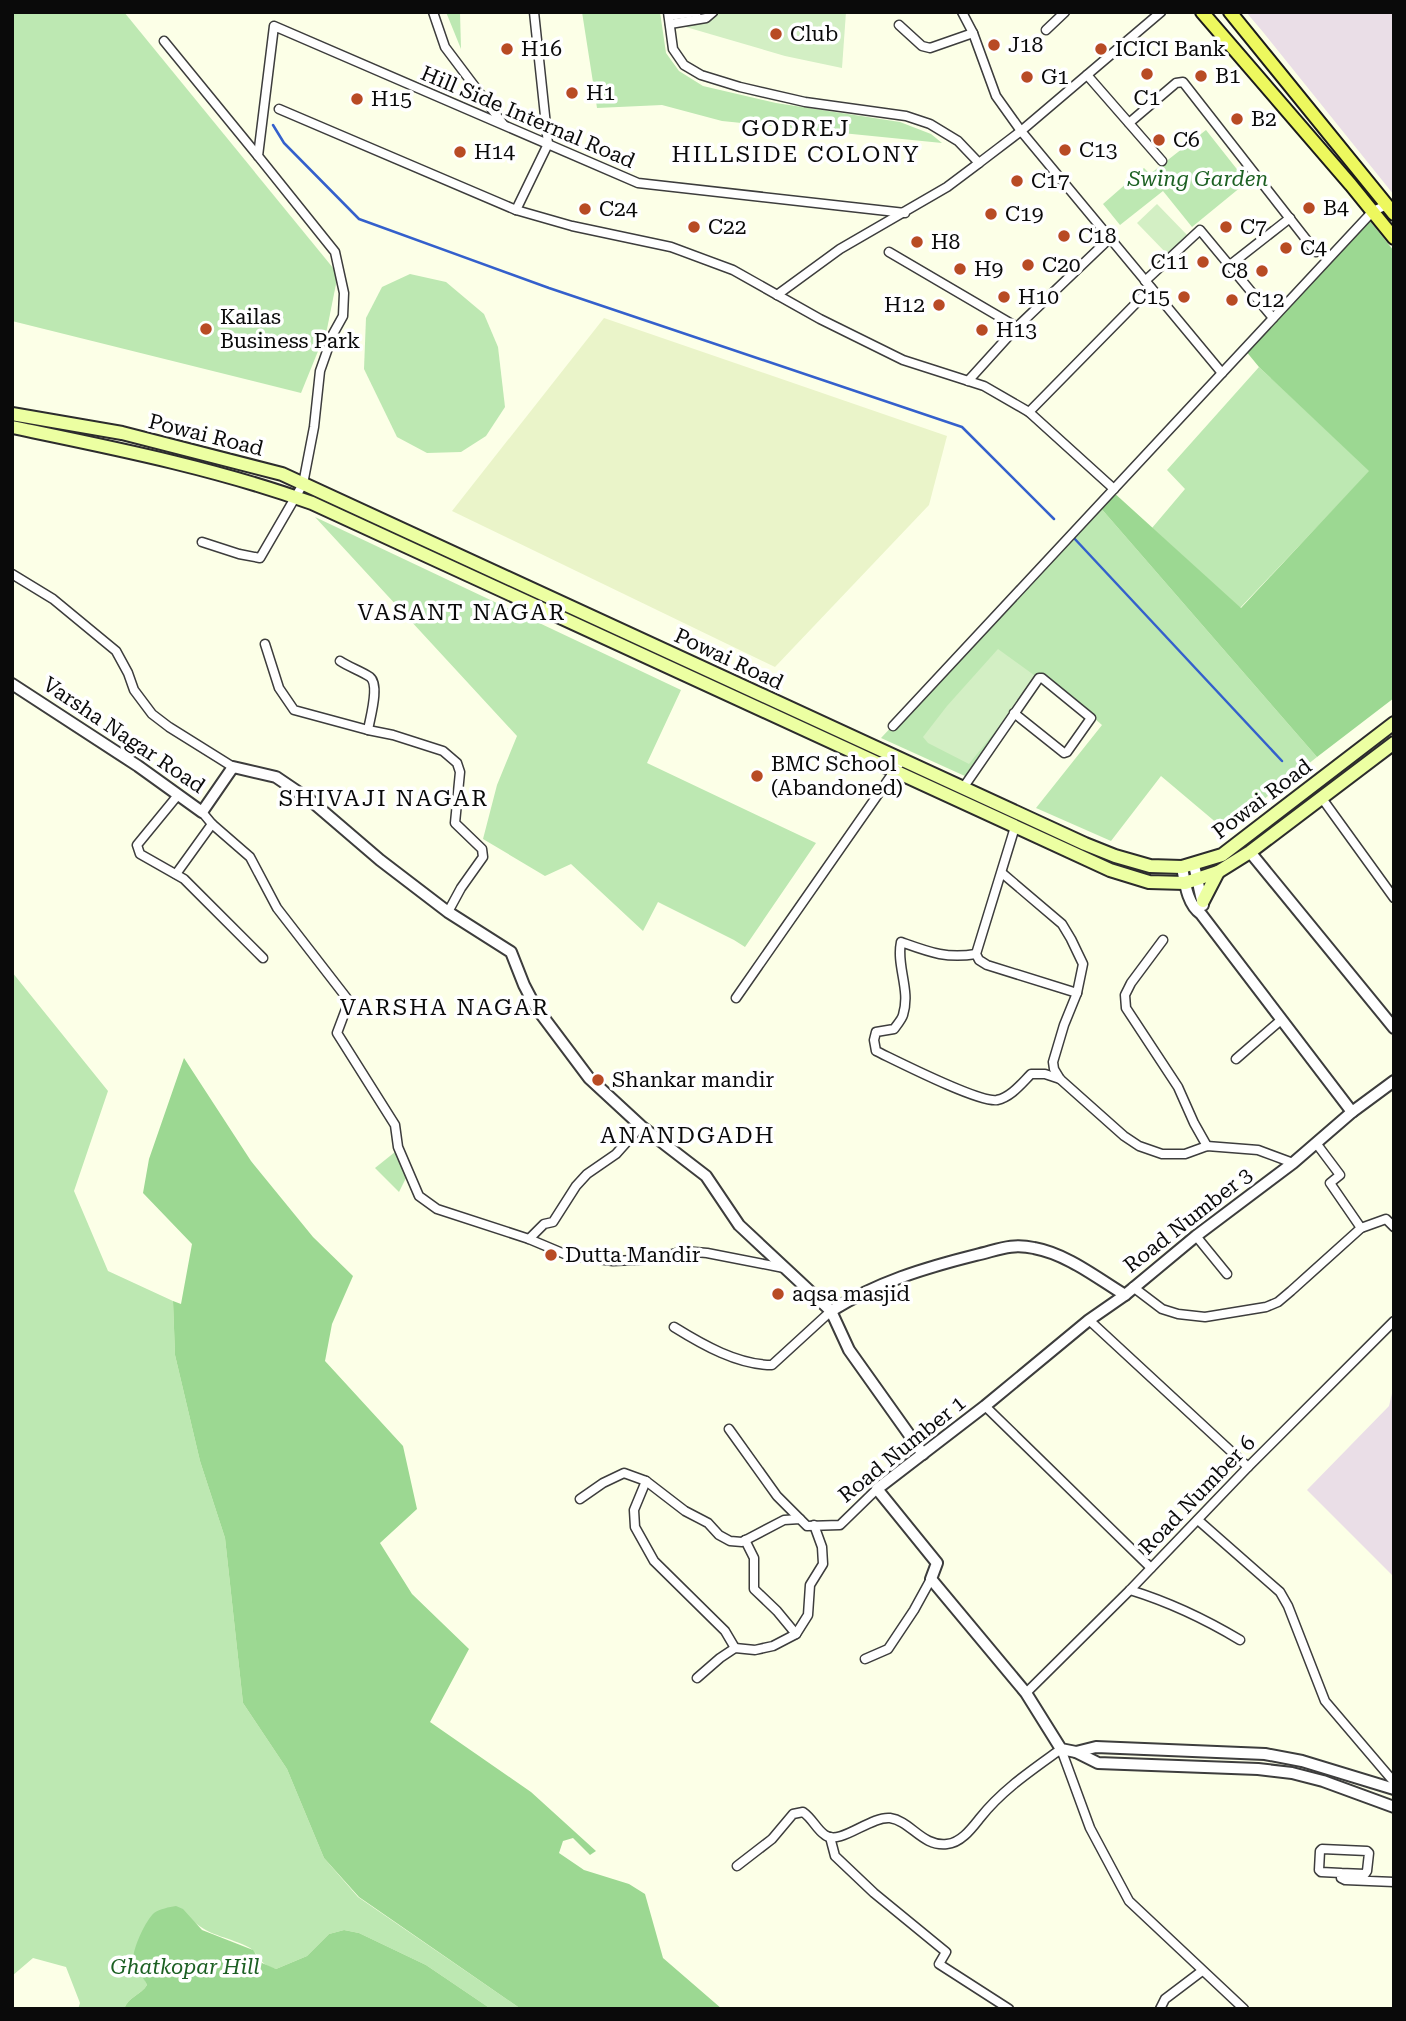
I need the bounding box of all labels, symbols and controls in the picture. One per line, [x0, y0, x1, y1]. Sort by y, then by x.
place label: Club [790, 22, 838, 46]
marker: Club [768, 26, 784, 42]
place label: J18 [1008, 33, 1043, 57]
place label: H16 [521, 37, 562, 61]
marker: J18 [986, 37, 1002, 53]
place label: ICICI Bank [1115, 37, 1226, 61]
marker: H16 [499, 41, 515, 57]
marker: ICICI Bank [1093, 41, 1109, 57]
street label: Hill Side Internal Road [417, 61, 639, 173]
place label: B1 [1215, 64, 1241, 88]
place label: G1 [1041, 65, 1069, 89]
marker: C1 [1139, 66, 1155, 82]
marker: B1 [1193, 68, 1209, 84]
marker: G1 [1019, 69, 1035, 85]
place label: H1 [586, 81, 615, 105]
marker: H1 [564, 85, 580, 101]
place label: C1 [1134, 86, 1160, 110]
place label: H15 [371, 87, 412, 111]
marker: H15 [349, 91, 365, 107]
place label: B2 [1251, 107, 1277, 131]
marker: B2 [1229, 111, 1245, 127]
district label: GODREJ HILLSIDE COLONY [672, 115, 920, 168]
place label: C6 [1173, 128, 1200, 152]
marker: C6 [1151, 132, 1167, 148]
place label: C13 [1079, 138, 1118, 162]
place label: H14 [474, 140, 515, 164]
marker: C13 [1057, 142, 1073, 158]
marker: H14 [452, 144, 468, 160]
park label: Swing Garden [1127, 167, 1268, 191]
place label: C17 [1031, 169, 1070, 193]
marker: C17 [1009, 173, 1025, 189]
place label: B4 [1323, 196, 1349, 220]
place label: C24 [599, 197, 638, 221]
marker: B4 [1301, 200, 1317, 216]
marker: C24 [577, 201, 593, 217]
place label: C19 [1005, 202, 1044, 226]
marker: C19 [983, 206, 999, 222]
place label: C22 [708, 215, 747, 239]
place label: C7 [1240, 215, 1267, 239]
marker: C22 [686, 219, 702, 235]
marker: C7 [1218, 219, 1234, 235]
place label: C18 [1078, 224, 1117, 248]
marker: C18 [1056, 228, 1072, 244]
place label: H8 [931, 230, 960, 254]
marker: H8 [909, 234, 925, 250]
place label: C4 [1300, 236, 1327, 260]
marker: C4 [1278, 240, 1294, 256]
place label: C11 [1150, 250, 1189, 274]
place label: C20 [1042, 253, 1081, 277]
marker: C11 [1195, 254, 1211, 270]
place label: H9 [974, 257, 1003, 281]
marker: C20 [1020, 257, 1036, 273]
place label: C8 [1221, 259, 1248, 283]
marker: H9 [952, 261, 968, 277]
marker: C8 [1254, 263, 1270, 279]
place label: H10 [1018, 285, 1059, 309]
place label: C15 [1131, 285, 1170, 309]
place label: C12 [1246, 288, 1285, 312]
marker: H10 [996, 289, 1012, 305]
marker: C15 [1176, 289, 1192, 305]
marker: C12 [1224, 292, 1240, 308]
place label: H12 [884, 293, 925, 317]
marker: H12 [931, 297, 947, 313]
place label: Kailas Business Park [220, 305, 360, 353]
place label: H13 [996, 318, 1037, 342]
marker: Kailas Business Park [198, 321, 214, 337]
marker: H13 [974, 322, 990, 338]
street label: Powai Road [146, 409, 266, 461]
district label: VASANT NAGAR [358, 599, 566, 626]
street label: Powai Road [671, 623, 788, 695]
street label: Varsha Nagar Road [39, 672, 210, 798]
place label: BMC School (Abandoned) [771, 752, 903, 800]
street label: Powai Road [1208, 754, 1317, 844]
marker: BMC School (Abandoned) [749, 768, 765, 784]
district label: SHIVAJI NAGAR [279, 785, 489, 812]
district label: VARSHA NAGAR [340, 994, 550, 1021]
place label: Shankar mandir [612, 1068, 774, 1092]
marker: Shankar mandir [590, 1072, 606, 1088]
district label: ANANDGADH [600, 1122, 776, 1149]
street label: Road Number 3 [1119, 1162, 1257, 1278]
place label: Dutta Mandir [565, 1243, 701, 1267]
marker: Dutta Mandir [543, 1247, 559, 1263]
place label: aqsa masjid [792, 1282, 911, 1306]
marker: aqsa masjid [770, 1286, 786, 1302]
street label: Road Number 1 [834, 1391, 970, 1507]
street label: Road Number 6 [1134, 1430, 1260, 1560]
park label: Ghatkopar Hill [110, 1955, 260, 1979]

